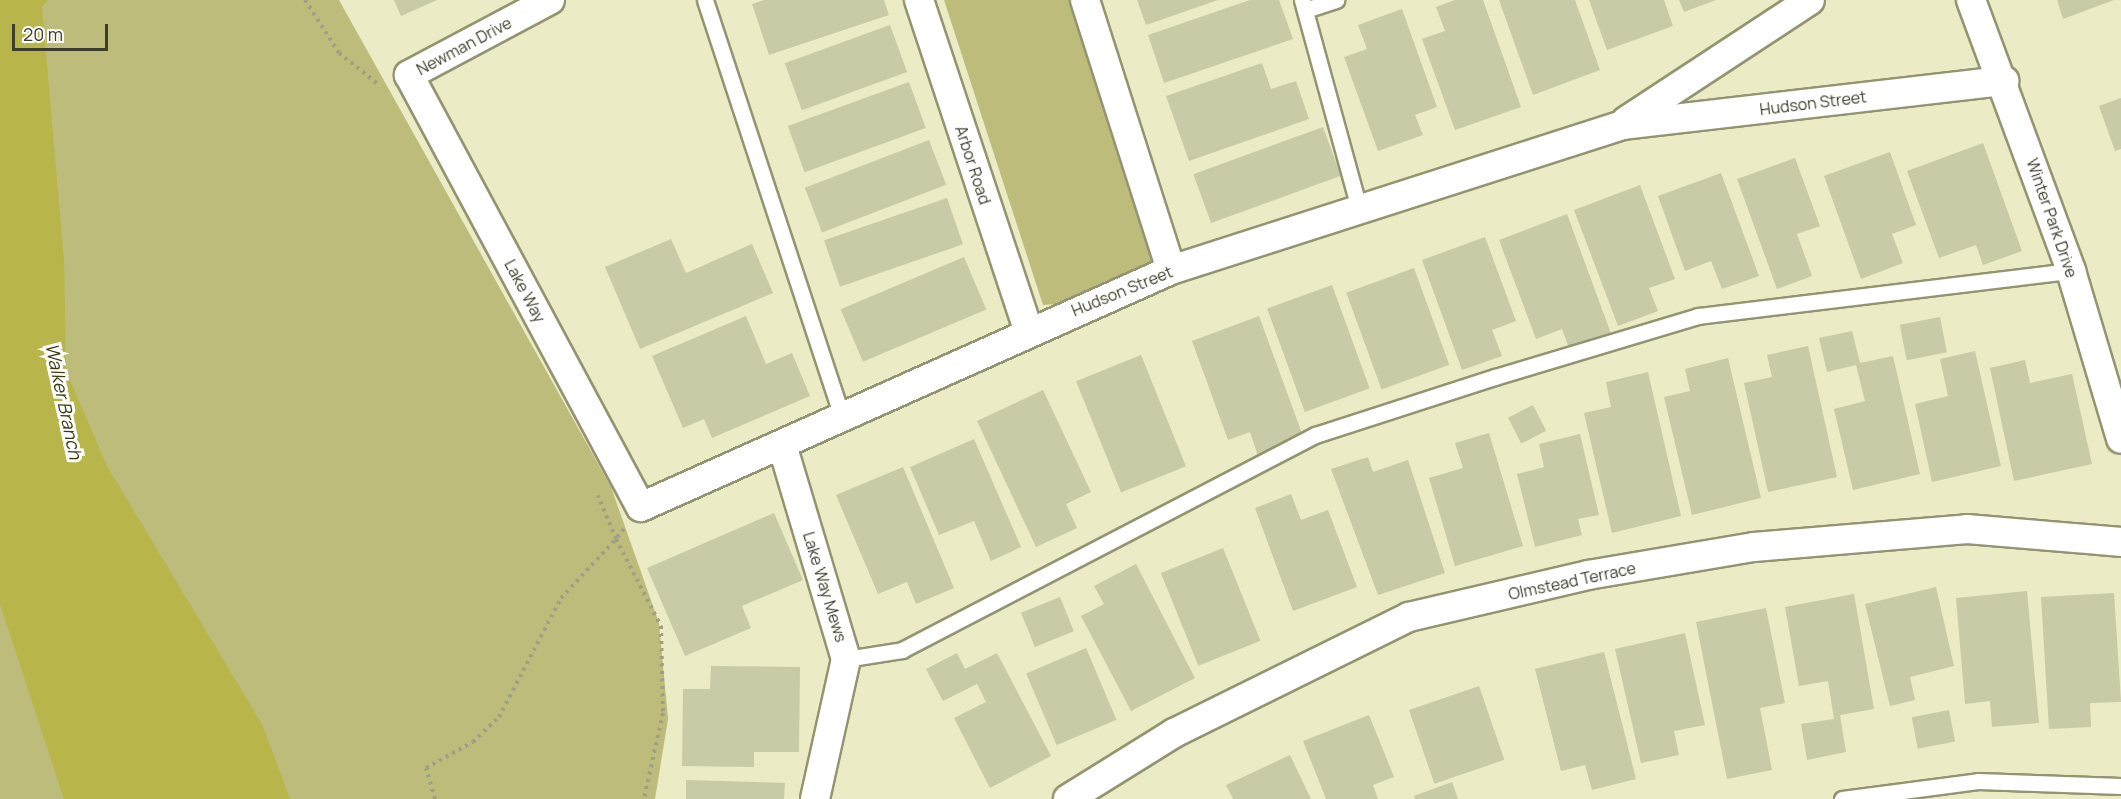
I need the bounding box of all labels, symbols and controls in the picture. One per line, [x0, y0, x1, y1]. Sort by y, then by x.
scale bar [15, 12, 111, 50]
street label: Newman Drive [413, 13, 515, 79]
text: 20 m [23, 22, 63, 46]
street label: Hudson Street [1758, 87, 1868, 119]
street label: Arbor Road [951, 123, 995, 207]
street label: Winter Park Drive [2023, 156, 2081, 280]
street label: Lake Way [500, 256, 550, 326]
street label: Hudson Street [1069, 262, 1175, 320]
water label: Walker Branch [41, 341, 87, 461]
street label: Lake Way Mews [799, 529, 851, 645]
street label: Olmstead Terrace [1507, 558, 1637, 604]

